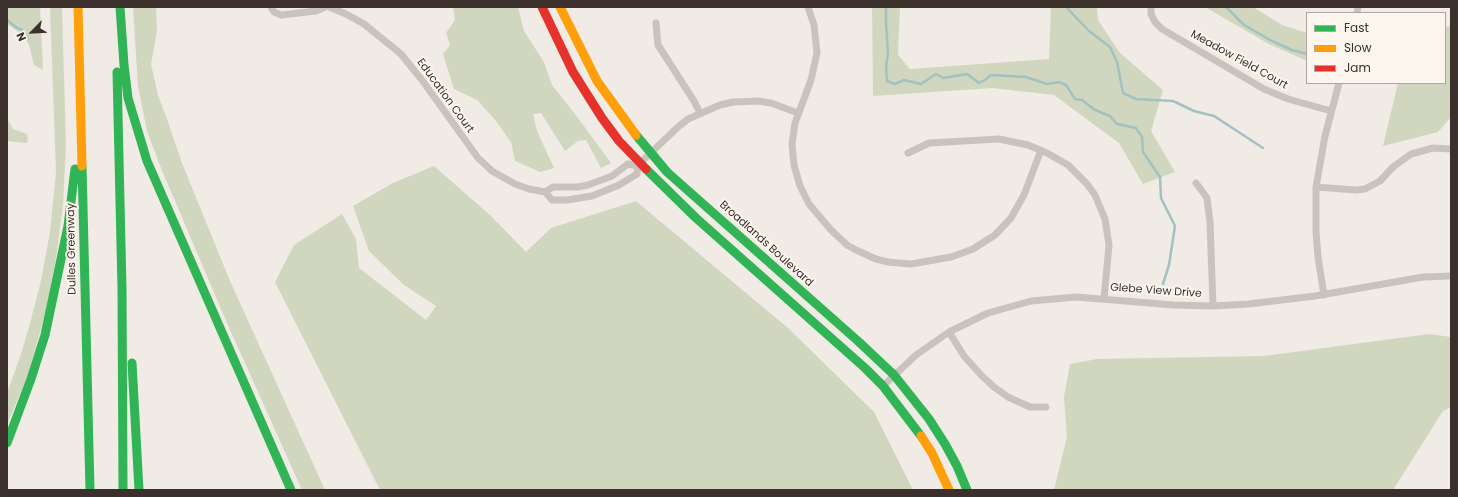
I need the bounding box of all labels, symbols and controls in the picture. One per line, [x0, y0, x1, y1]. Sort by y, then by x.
north arrow [12, 12, 52, 52]
legend [1306, 12, 1446, 84]
text: Fast [1344, 19, 1369, 36]
street label: Meadow Field Court [1188, 28, 1290, 92]
text: N [12, 30, 30, 44]
text: Slow [1344, 39, 1372, 56]
street label: Education Court [414, 56, 476, 136]
text: Jam [1344, 59, 1371, 76]
street label: Broadlands Boulevard [716, 198, 816, 290]
street label: Dulles Greenway [65, 203, 79, 295]
street label: Glebe View Drive [1110, 281, 1202, 301]

